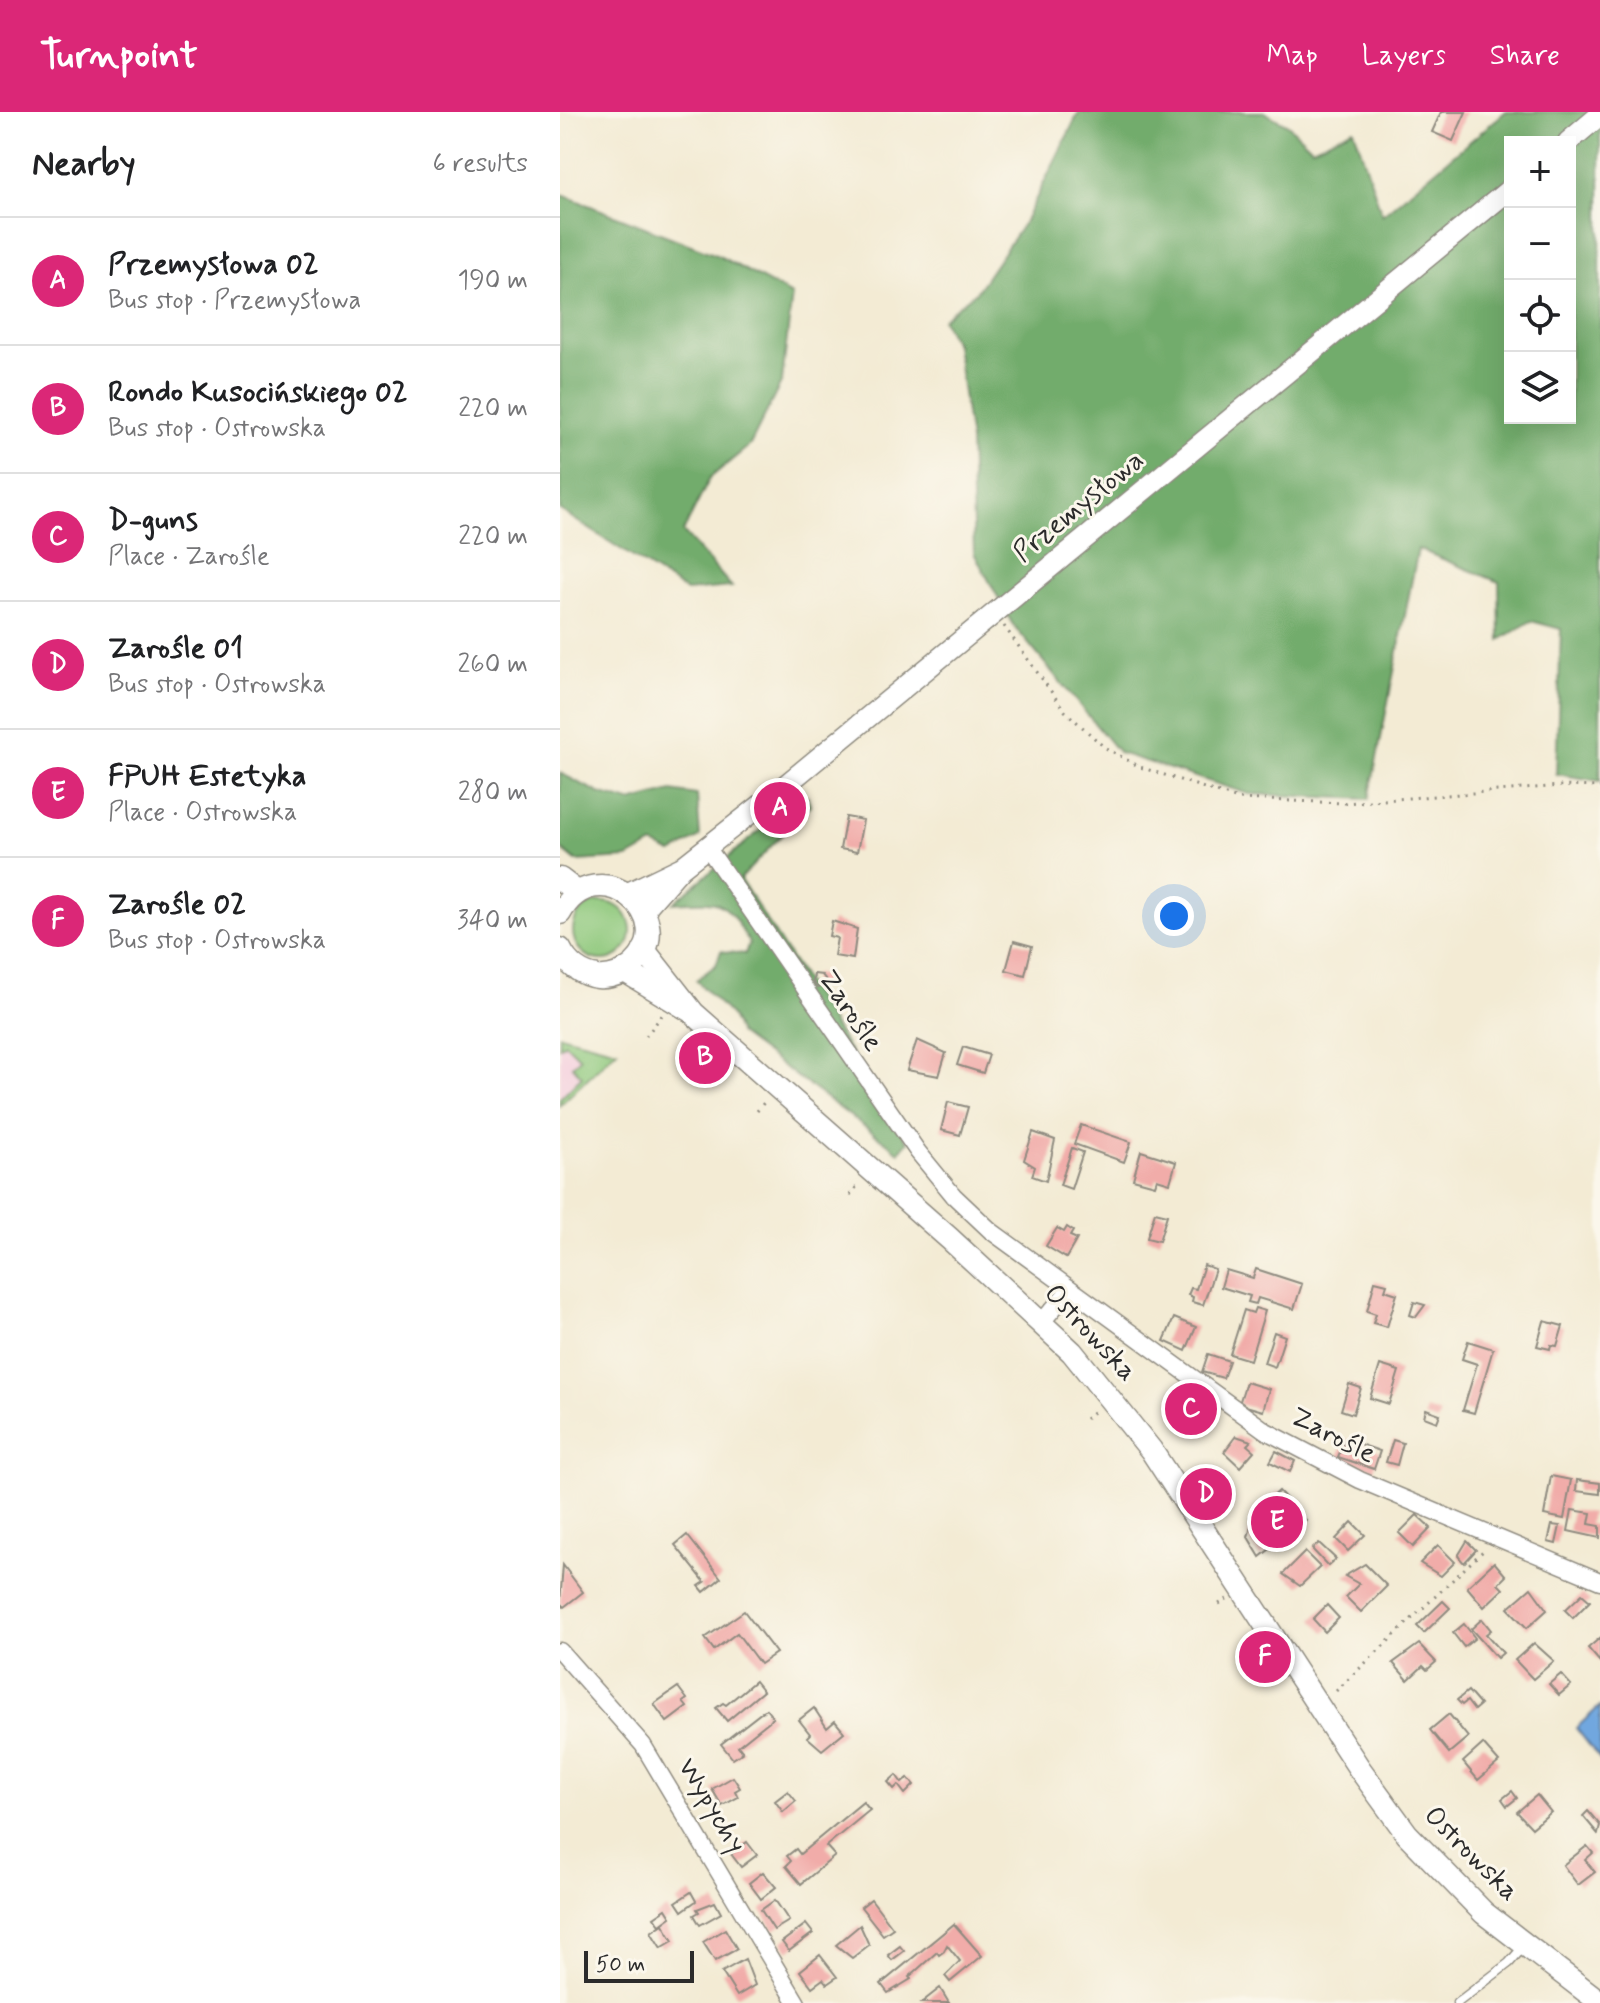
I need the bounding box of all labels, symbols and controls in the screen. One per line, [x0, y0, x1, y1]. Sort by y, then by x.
text: Turnpoint [40, 32, 198, 81]
text: Map [1267, 38, 1318, 75]
text: Layers [1362, 38, 1446, 75]
text: Share [1490, 38, 1560, 75]
map controls [1504, 136, 1576, 424]
button: + [1504, 136, 1576, 208]
text: Nearby [32, 142, 136, 187]
text: 6 results [433, 147, 528, 181]
button: − [1504, 208, 1576, 280]
text: Przemysłowa 02 [108, 245, 319, 284]
text: A [49, 264, 67, 298]
text: 190 m [458, 264, 528, 298]
button: locate [1504, 280, 1576, 352]
text: Bus stop · Przemysłowa [108, 284, 361, 318]
button: layers [1504, 352, 1576, 424]
text: Rondo Kusocińskiego 02 [108, 373, 408, 412]
text: B [50, 392, 66, 426]
text: 220 m [458, 392, 528, 426]
text: Bus stop · Ostrowska [108, 412, 326, 446]
street label: Przemysłowa [1006, 443, 1152, 571]
text: D-guns [108, 501, 198, 540]
text: C [49, 520, 67, 554]
text: 220 m [458, 520, 528, 554]
text: Place · Zarośle [108, 540, 270, 574]
text: Zarośle 01 [108, 629, 243, 668]
text: D [49, 648, 67, 682]
text: 260 m [458, 648, 528, 682]
text: Bus stop · Ostrowska [108, 668, 326, 702]
text: FPUH Estetyka [108, 757, 306, 796]
text: E [50, 776, 66, 810]
text: 280 m [458, 776, 528, 810]
pin: A [754, 778, 806, 838]
text: Place · Ostrowska [108, 796, 297, 830]
text: Zarośle 02 [108, 885, 246, 924]
your location [1154, 896, 1194, 936]
text: F [51, 904, 65, 938]
text: 340 m [457, 904, 528, 938]
text: Bus stop · Ostrowska [108, 924, 326, 958]
street label: Zarośle [809, 963, 891, 1059]
pin: B [679, 1028, 731, 1088]
street label: Ostrowska [1035, 1276, 1145, 1390]
pin: C [1165, 1379, 1217, 1439]
street label: Zarośle [1284, 1399, 1382, 1473]
pin: D [1180, 1464, 1232, 1524]
pin: E [1251, 1492, 1303, 1552]
pin: F [1239, 1627, 1291, 1687]
street label: Wypychy [668, 1752, 754, 1860]
street label: Ostrowska [1415, 1798, 1527, 1910]
scale bar [584, 1947, 694, 1983]
text: 50 m [596, 1951, 645, 1979]

